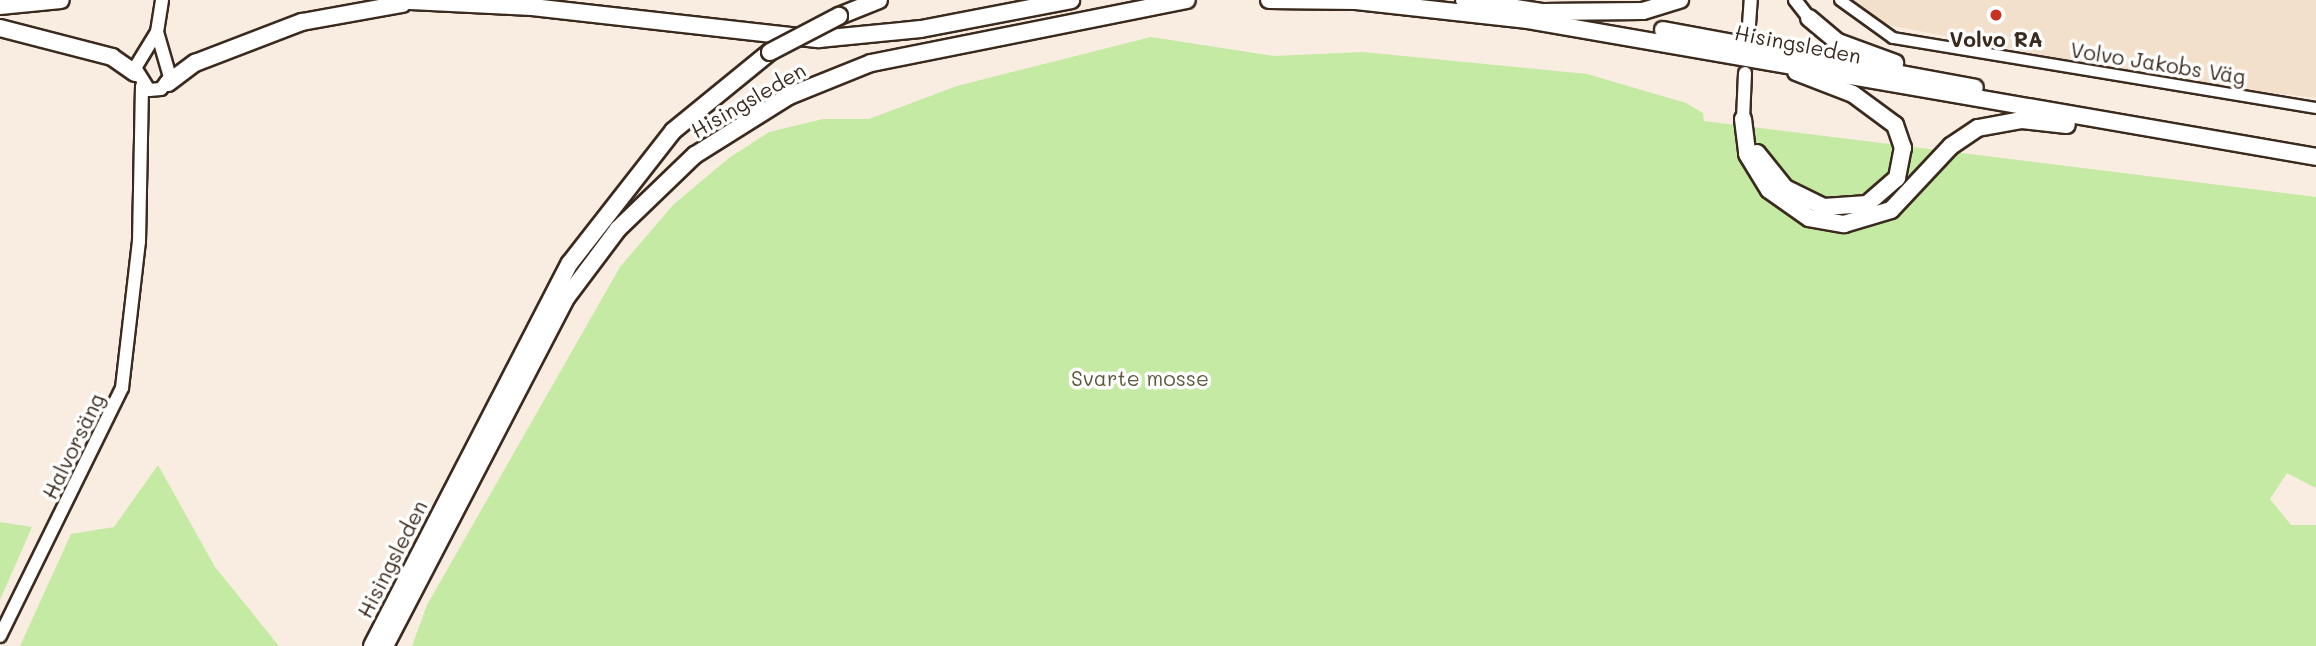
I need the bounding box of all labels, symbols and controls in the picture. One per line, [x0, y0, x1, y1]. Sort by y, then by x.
marker: Volvo RA [1988, 7, 2004, 23]
street label: Hisingsleden [1733, 19, 1863, 69]
place label: Volvo RA [1949, 26, 2043, 52]
street label: Volvo Jakobs Väg [2069, 37, 2247, 89]
street label: Hisingsleden [686, 57, 810, 143]
park label: Svarte mosse [1071, 365, 1209, 391]
street label: Halvorsäng [37, 389, 109, 503]
street label: Hisingsleden [352, 496, 432, 622]

